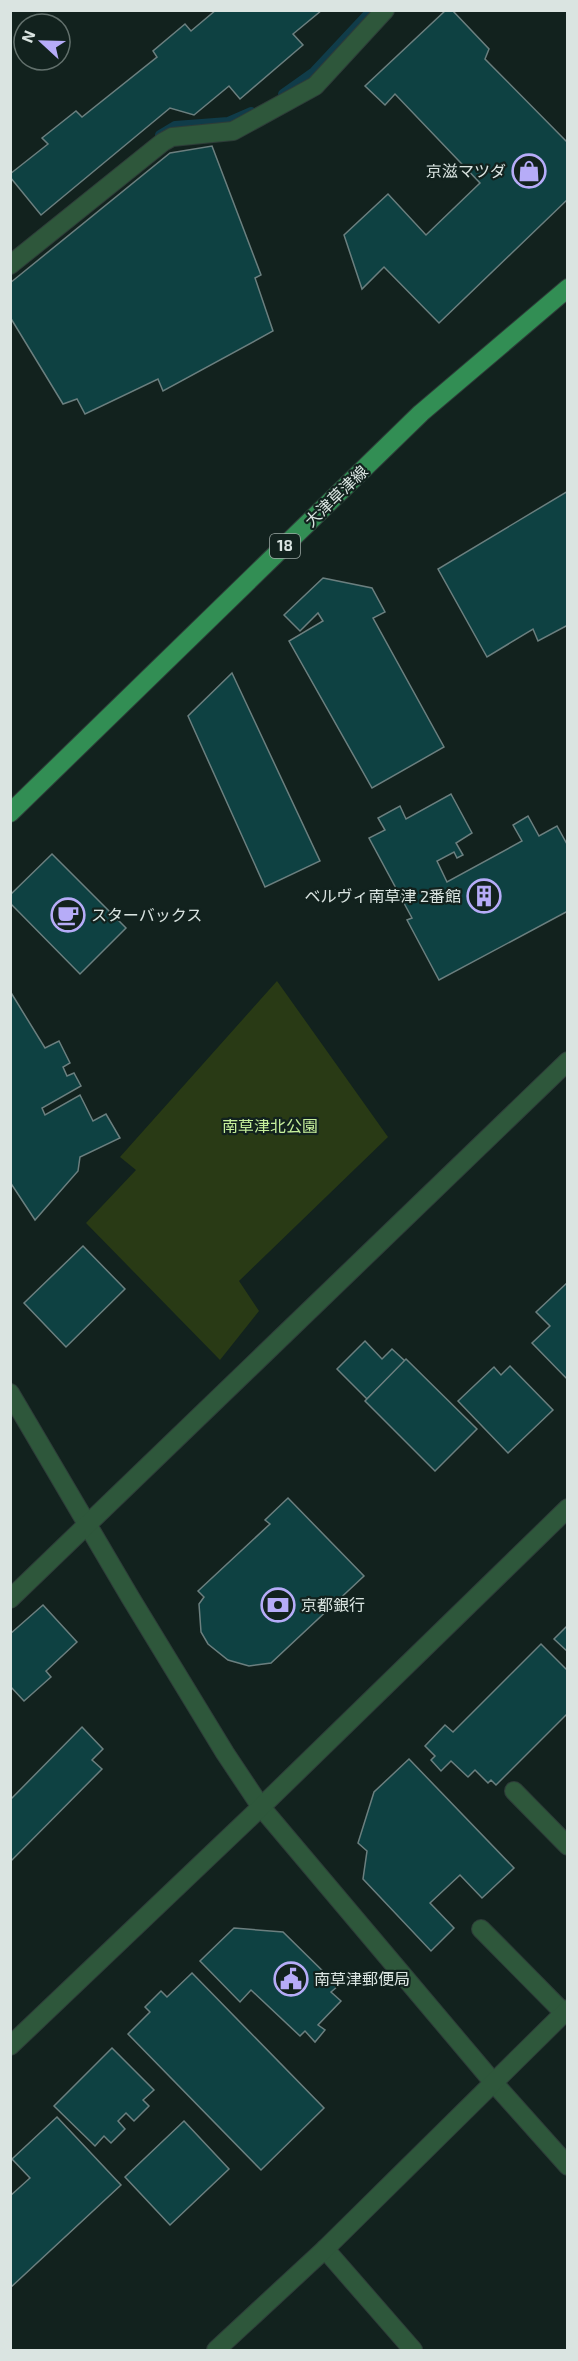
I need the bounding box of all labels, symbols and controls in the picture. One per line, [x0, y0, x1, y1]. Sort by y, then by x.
north arrow [12, 12, 72, 72]
text: N [17, 27, 39, 45]
shop icon: 京滋マツダ [511, 153, 547, 189]
place label: 京滋マツダ [426, 161, 506, 180]
street label: 大津草津線 [300, 461, 371, 530]
road number: 18 [270, 534, 300, 558]
building icon: ベルヴィ南草津 2番館 [466, 878, 502, 914]
place label: ベルヴィ南草津 2番館 [304, 886, 461, 905]
cafe icon: スターバックス [50, 897, 86, 933]
place label: スターバックス [91, 905, 202, 924]
park label: 南草津北公園 [222, 1116, 318, 1135]
bank icon: 京都銀行 [260, 1587, 296, 1623]
place label: 京都銀行 [301, 1595, 365, 1614]
public building icon: 南草津郵便局 [273, 1961, 309, 1997]
place label: 南草津郵便局 [314, 1969, 410, 1988]

